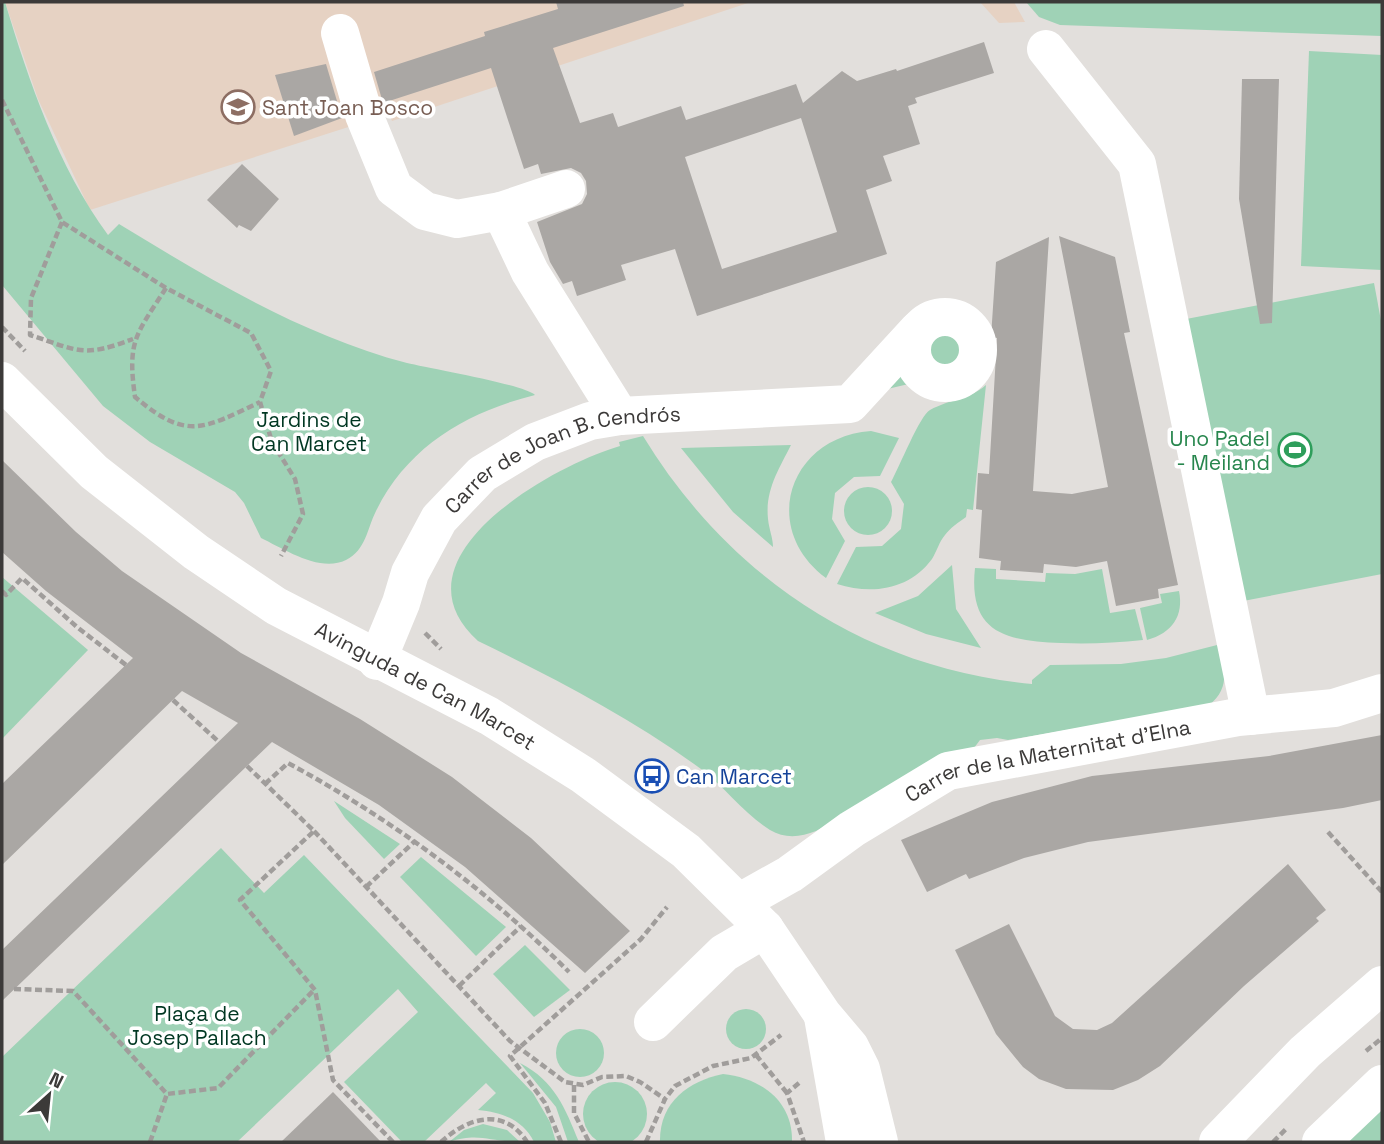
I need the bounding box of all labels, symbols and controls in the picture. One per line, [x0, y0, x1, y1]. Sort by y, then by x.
school or university icon: Sant Joan Bosco [219, 88, 257, 126]
place label: Sant Joan Bosco [262, 94, 433, 121]
street label: Carrer de Joan B. Cendrós [438, 399, 681, 519]
park label: Jardins de Can Marcet [251, 406, 367, 457]
place label: Uno Padel - Meiland [1169, 425, 1270, 476]
sports icon: Uno Padel - Meiland [1276, 431, 1314, 469]
street label: Avinguda de Can Marcet [311, 615, 541, 756]
street label: Carrer de la Maternitat d'Elna [899, 713, 1193, 808]
bus stop icon: Can Marcet [633, 757, 671, 795]
place label: Can Marcet [676, 763, 792, 790]
park label: Plaça de Josep Pallach [127, 1000, 267, 1051]
north arrow [14, 1060, 84, 1130]
text: N [45, 1066, 68, 1094]

